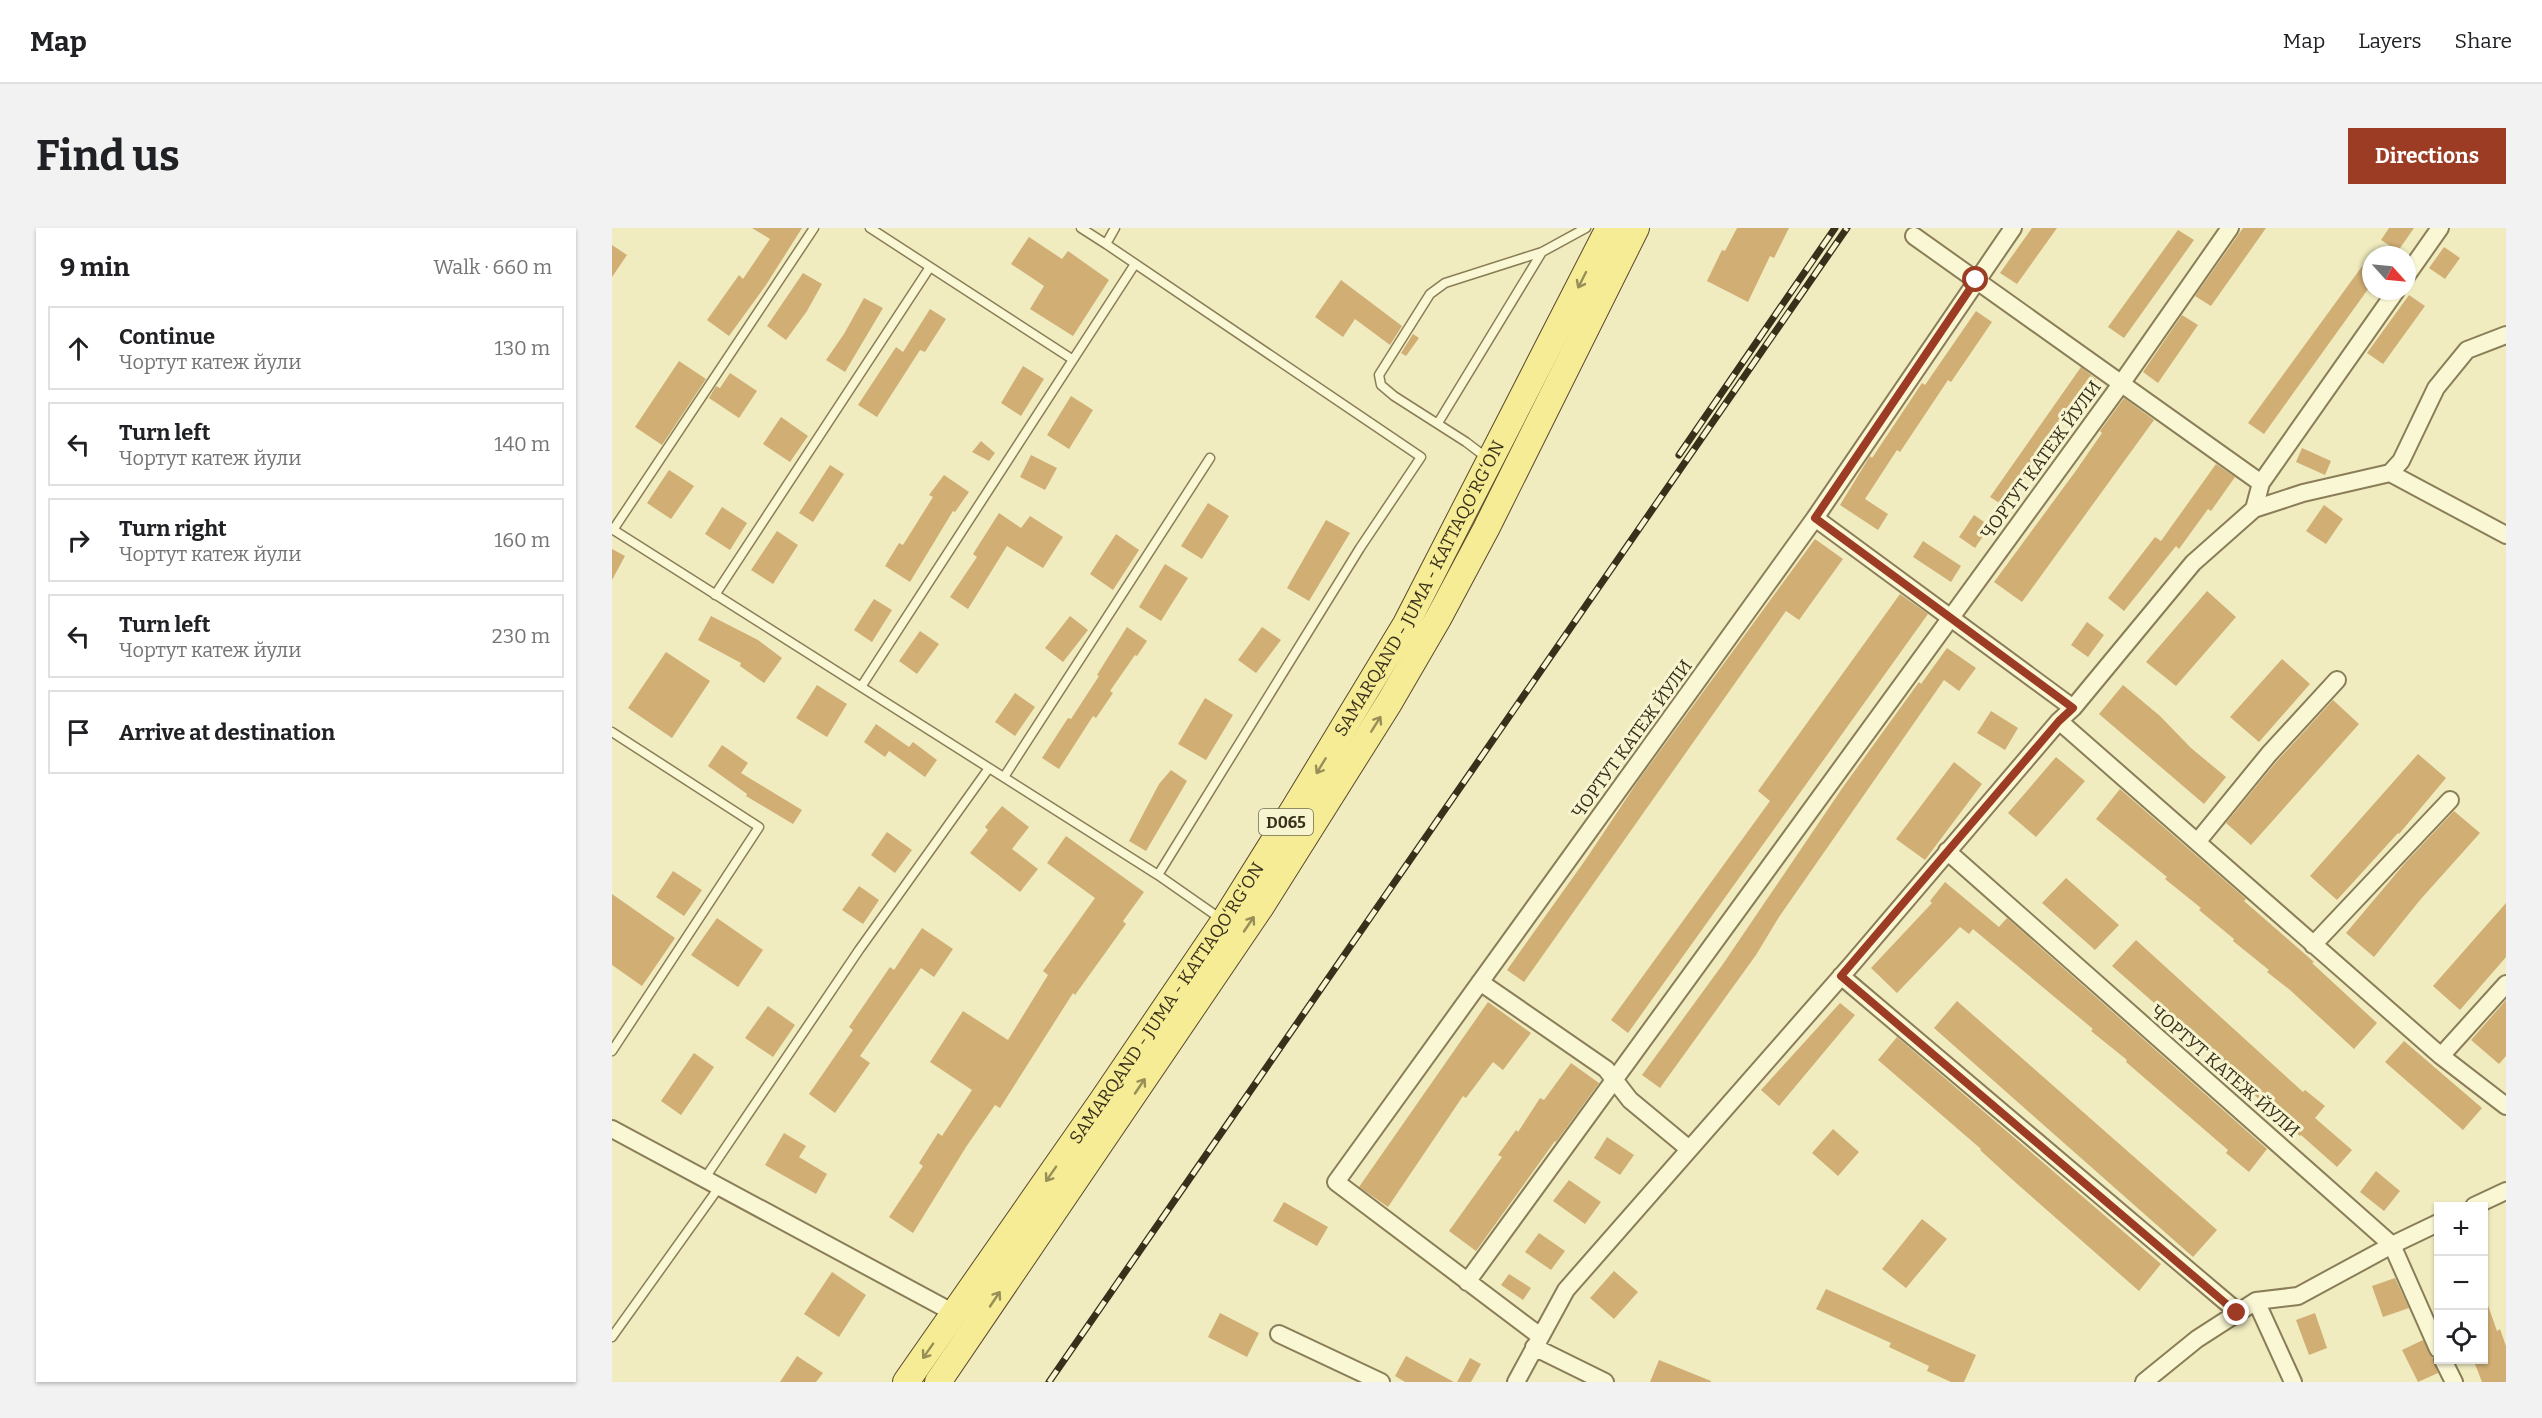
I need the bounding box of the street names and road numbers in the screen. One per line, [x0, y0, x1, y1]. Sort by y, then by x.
street label: ЧОРТУТ КАТЕЖ ЙУЛИ [1976, 376, 2106, 544]
street label: SAMARQAND - JUMA - KATTAQO‘RG‘ON [1330, 437, 1509, 740]
street label: ЧОРТУТ КАТЕЖ ЙУЛИ [1567, 655, 1697, 823]
road number: D065 [1259, 809, 1313, 835]
street label: SAMARQAND - JUMA - KATTAQO‘RG‘ON [1065, 858, 1269, 1148]
street label: ЧОРТУТ КАТЕЖ ЙУЛИ [2146, 1000, 2304, 1142]

